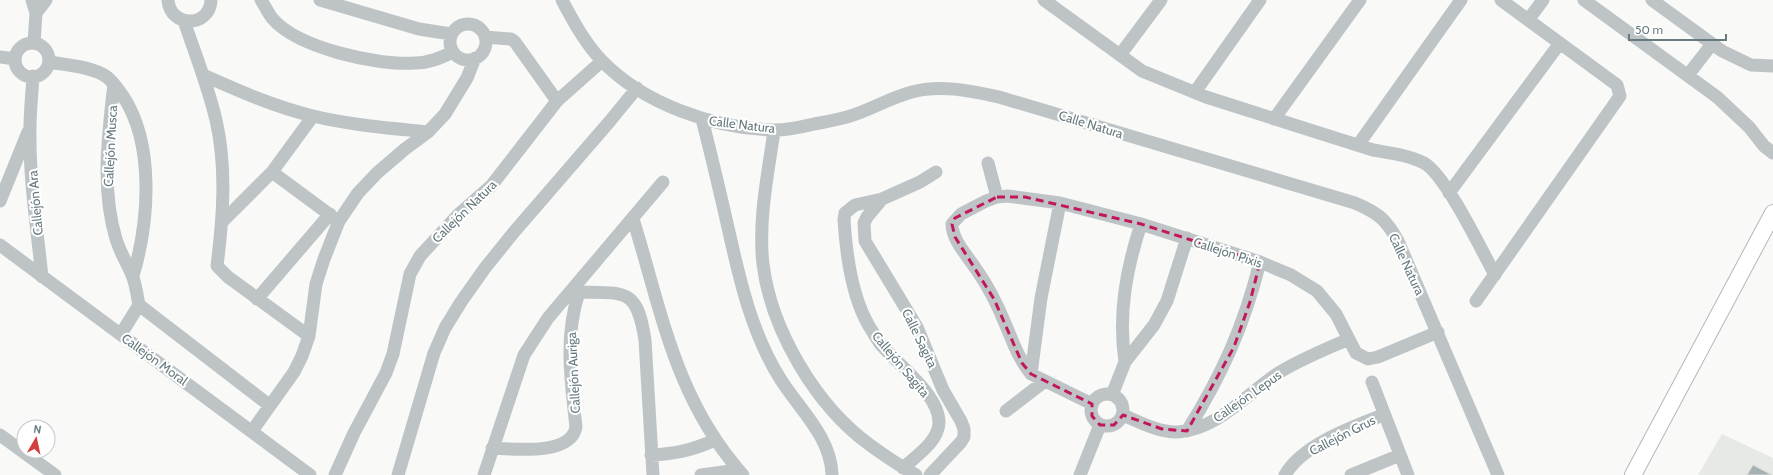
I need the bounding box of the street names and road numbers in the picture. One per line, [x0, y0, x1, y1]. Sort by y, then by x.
street label: Callejón Musca [100, 104, 121, 187]
street label: Calle Natura [1057, 107, 1126, 142]
street label: Calle Natura [708, 112, 777, 136]
street label: Callejón Ara [24, 169, 47, 236]
street label: Callejón Natura [428, 176, 501, 247]
street label: Calle Natura [1386, 230, 1429, 298]
street label: Callejón Pixis [1191, 233, 1265, 272]
street label: Calle Sagita [899, 306, 942, 371]
street label: Callejón Sagita [868, 328, 934, 401]
street label: Callejón Moral [118, 330, 191, 389]
street label: Callejón Auriga [563, 331, 584, 414]
street label: Callejón Lepus [1210, 366, 1285, 426]
street label: Callejón Grus [1306, 411, 1379, 459]

